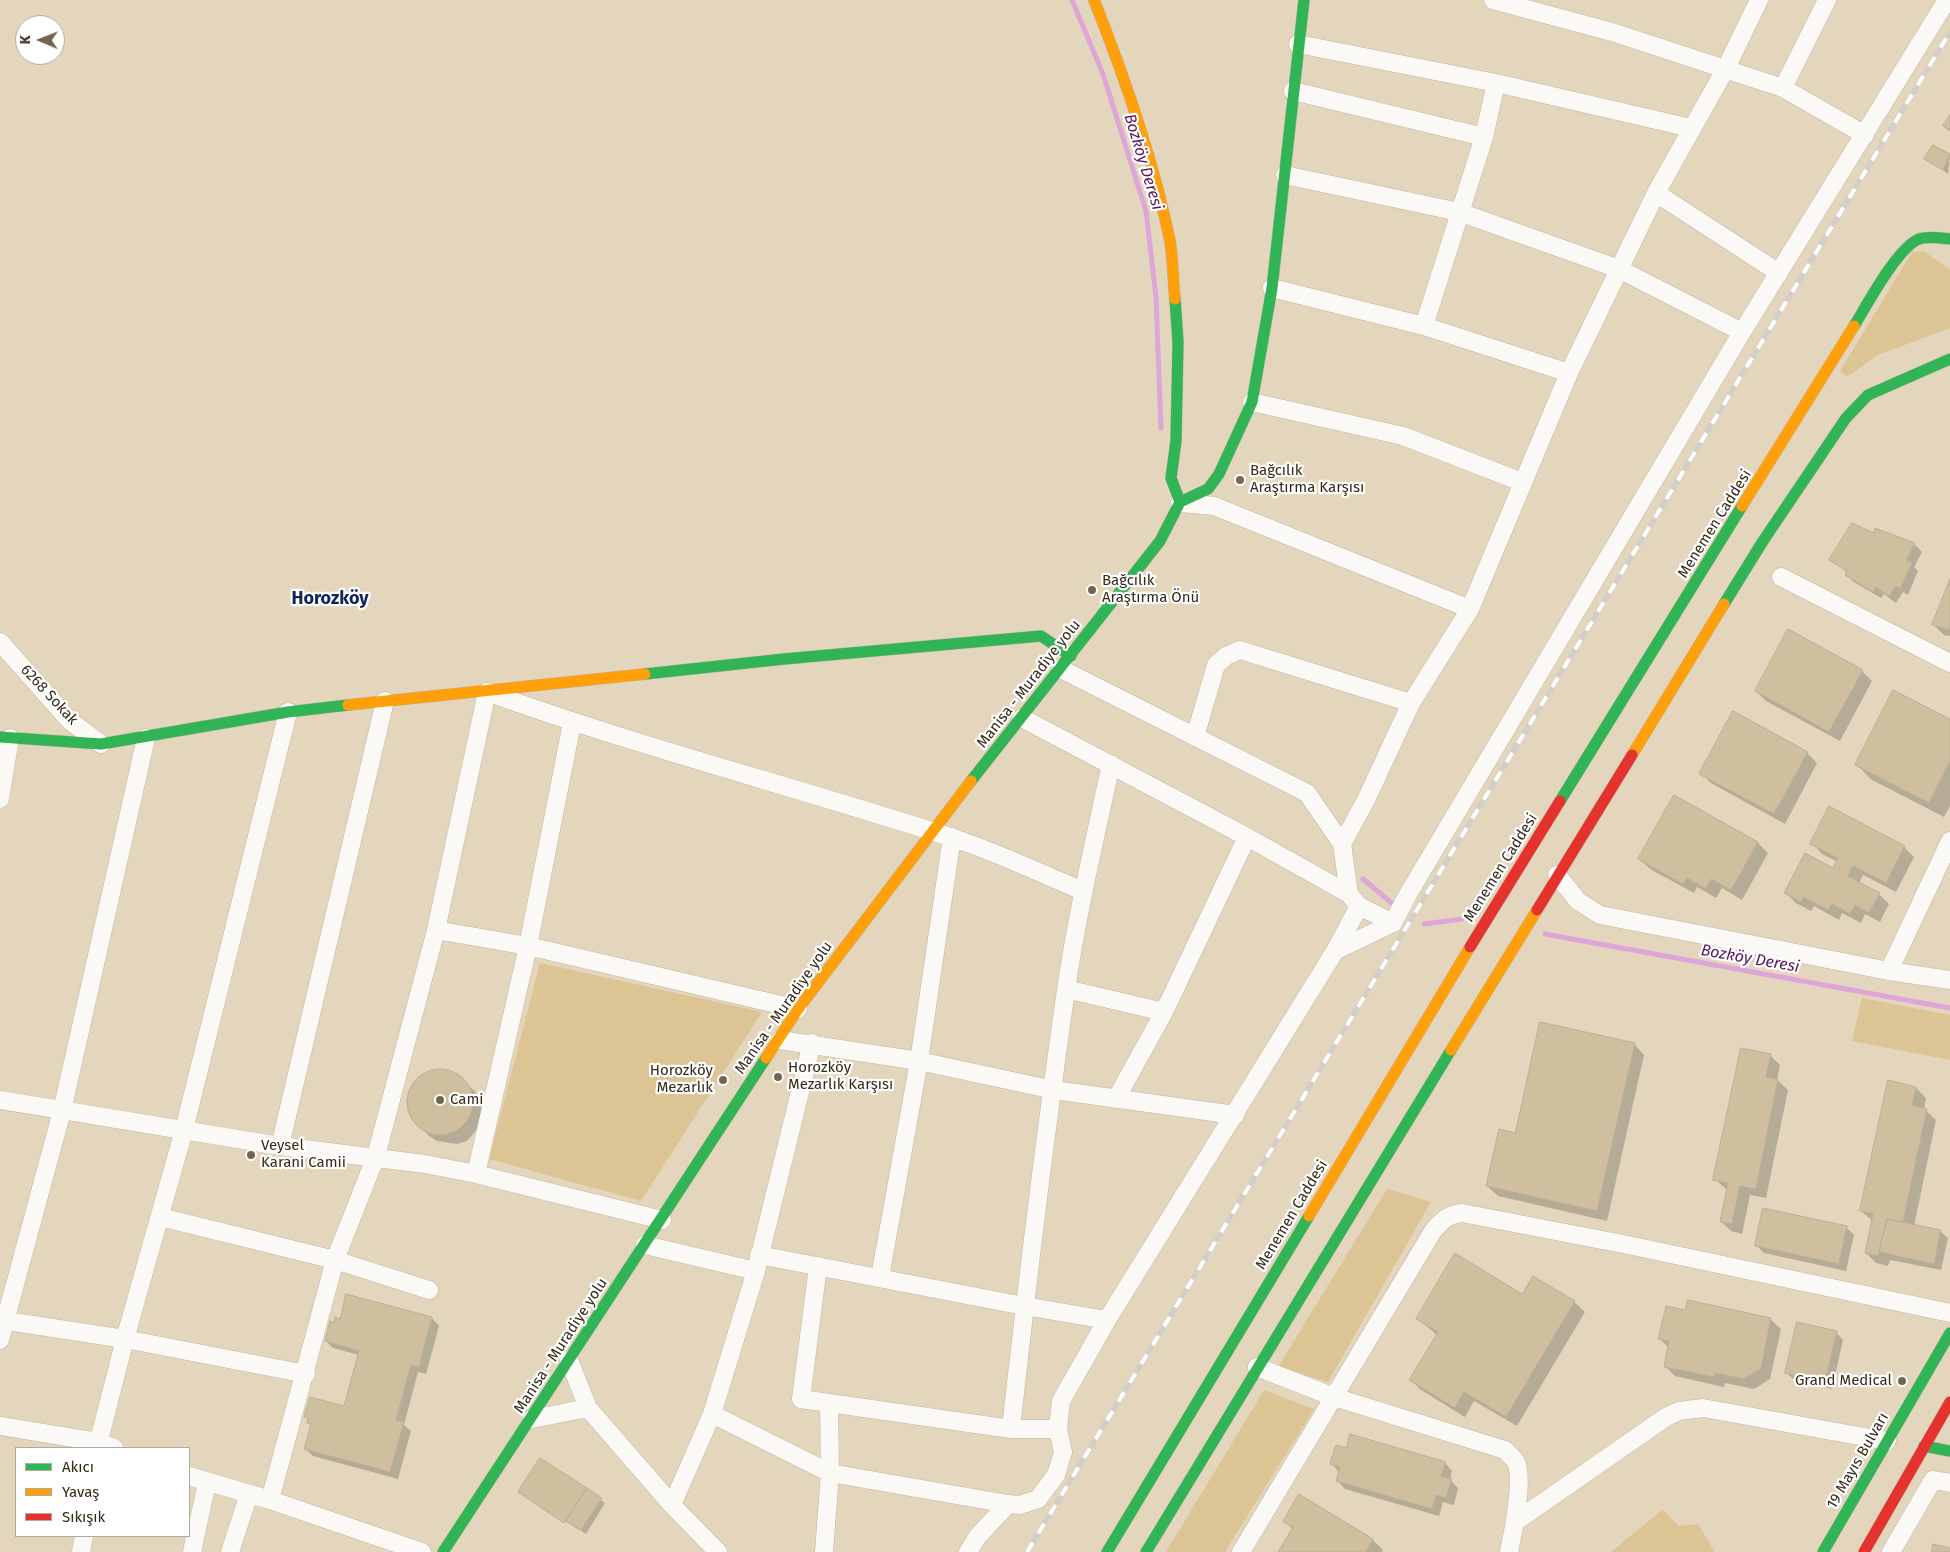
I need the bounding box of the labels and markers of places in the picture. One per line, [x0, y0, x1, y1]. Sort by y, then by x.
place label: Bağcılık Araştırma Karşısı [1250, 462, 1364, 497]
marker: Bağcılık Araştırma Karşısı [1234, 474, 1246, 486]
place label: Bağcılık Araştırma Önü [1102, 572, 1199, 607]
marker: Bağcılık Araştırma Önü [1086, 584, 1098, 596]
place label: Horozköy Mezarlık Karşısı [788, 1059, 893, 1094]
place label: Horozköy Mezarlık [650, 1062, 713, 1097]
marker: Horozköy Mezarlık Karşısı [772, 1071, 784, 1083]
marker: Horozköy Mezarlık [717, 1074, 729, 1086]
place label: Cami [450, 1091, 483, 1109]
marker: Cami [434, 1094, 446, 1106]
place label: Veysel Karani Camii [261, 1137, 346, 1172]
marker: Veysel Karani Camii [245, 1149, 257, 1161]
place label: Grand Medical [1795, 1372, 1892, 1390]
marker: Grand Medical [1896, 1375, 1908, 1387]

